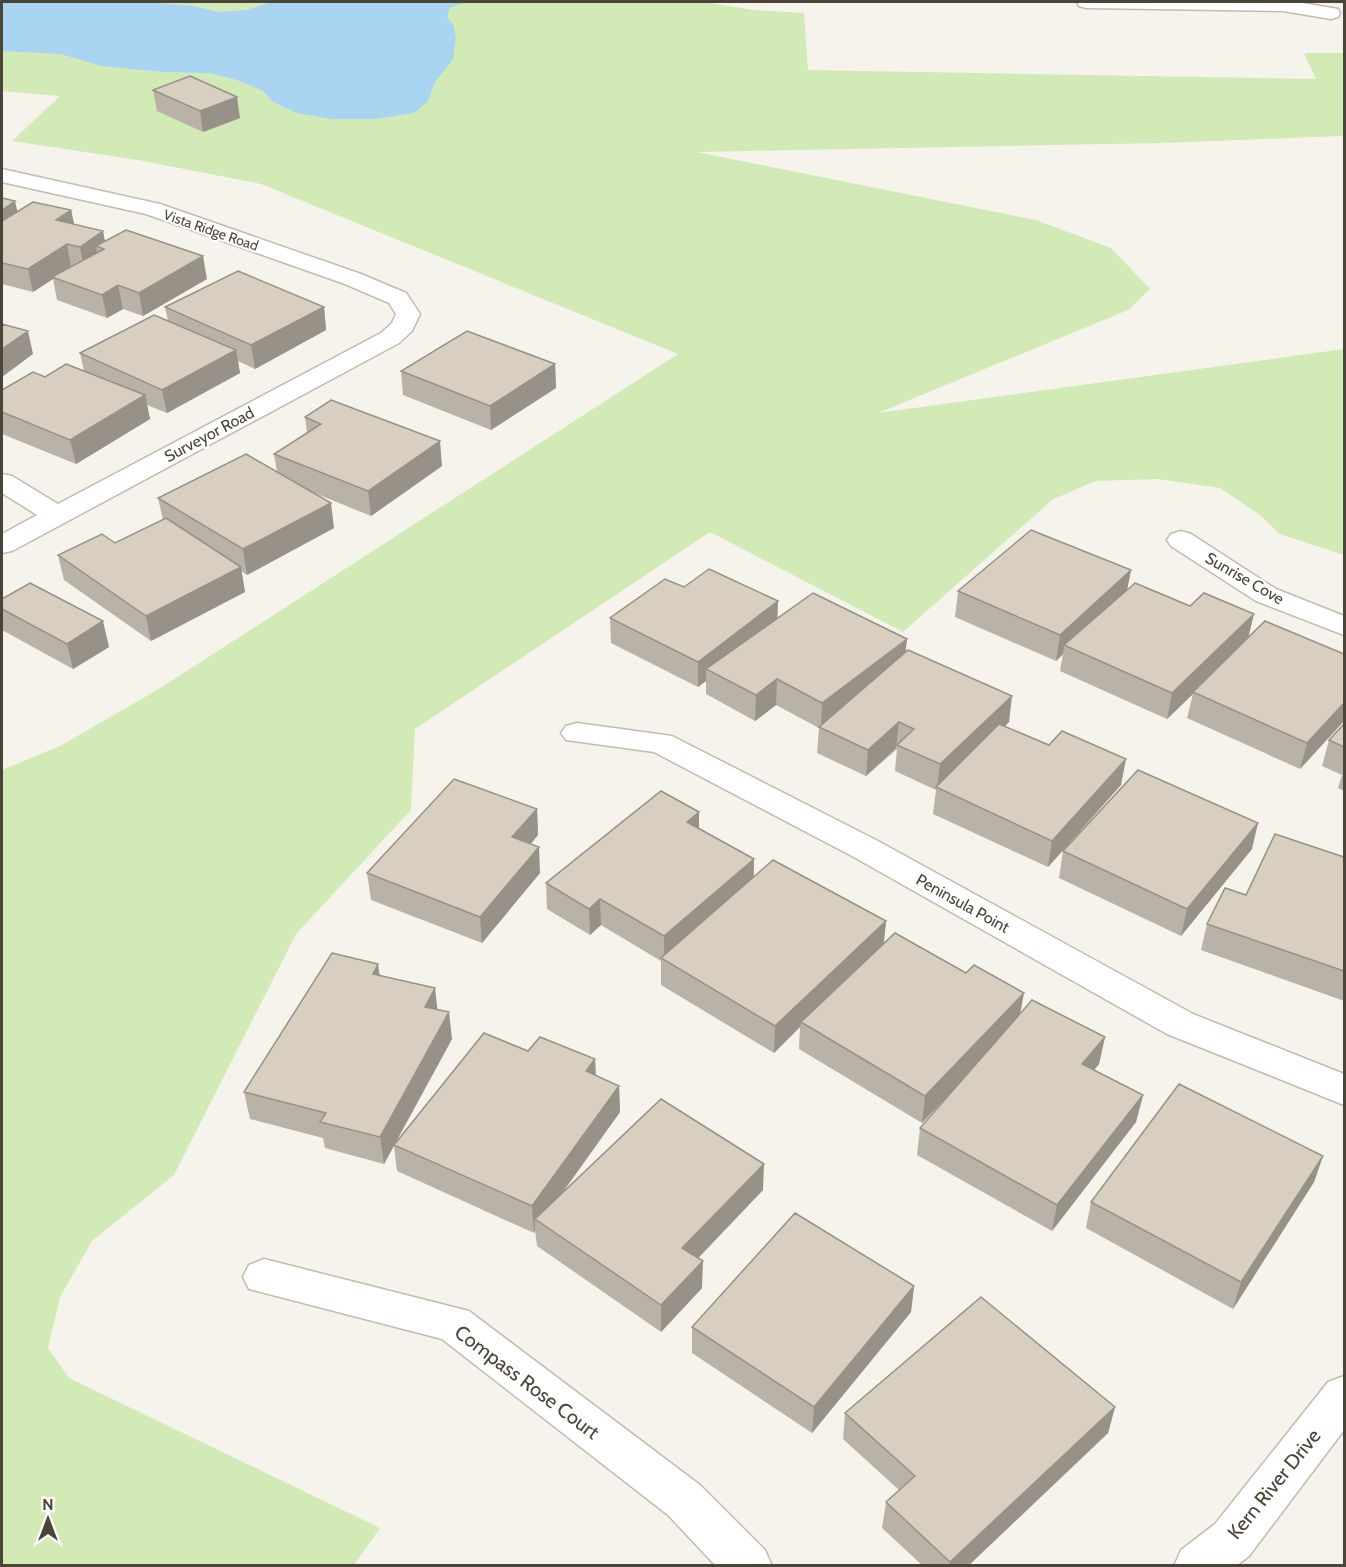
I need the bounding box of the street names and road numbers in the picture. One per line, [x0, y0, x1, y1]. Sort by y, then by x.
street label: Vista Ridge Road [161, 205, 261, 255]
street label: Surveyor Road [161, 403, 257, 466]
street label: Sunrise Cove [1202, 548, 1287, 609]
street label: Peninsula Point [913, 870, 1013, 937]
street label: Compass Rose Court [450, 1320, 604, 1444]
street label: Kern River Drive [1222, 1424, 1326, 1544]

